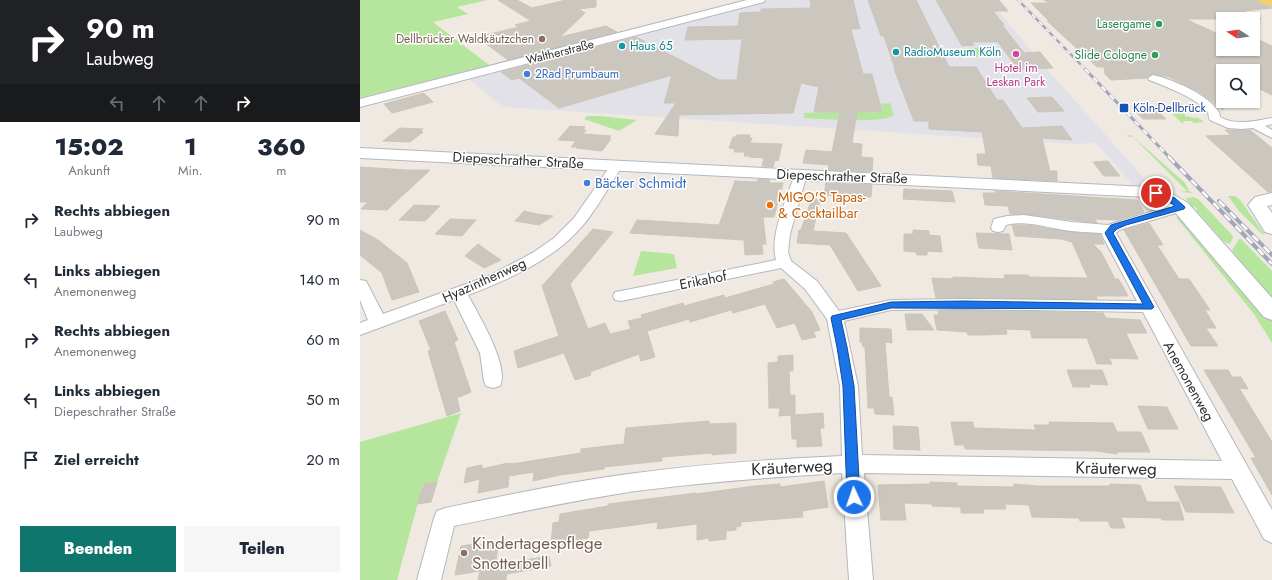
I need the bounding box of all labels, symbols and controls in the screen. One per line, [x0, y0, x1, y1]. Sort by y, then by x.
text: 90 m [86, 8, 155, 49]
north arrow [1216, 12, 1260, 56]
map controls [1216, 12, 1260, 108]
place label: Lasergame [1097, 15, 1151, 33]
icon: right [20, 16, 72, 68]
marker: Lasergame [1154, 19, 1164, 29]
place label: Dellbrücker Waldkäutzchen [396, 30, 534, 48]
marker: Dellbrücker Waldkäutzchen [537, 34, 547, 44]
street label: Waltherstraße [524, 35, 596, 69]
place label: Haus 65 [630, 37, 673, 55]
marker: Haus 65 [617, 41, 627, 51]
place label: RadioMuseum Köln [904, 43, 1001, 61]
text: Laubweg [86, 46, 154, 72]
place label: Slide Cologne [1075, 46, 1147, 64]
marker: RadioMuseum Köln [891, 47, 901, 57]
marker: Hotel im Leskan Park [1011, 49, 1021, 59]
marker: Slide Cologne [1150, 50, 1160, 60]
place label: Hotel im Leskan Park [987, 59, 1046, 91]
button: search [1216, 64, 1260, 108]
place label: 2Rad Prumbaum [535, 65, 619, 83]
marker: 2Rad Prumbaum [522, 69, 532, 79]
icon: left [106, 92, 128, 114]
icon: ahead [148, 92, 170, 114]
icon: ahead [190, 92, 212, 114]
icon: right [232, 92, 254, 114]
place label: Köln-Dellbrück [1133, 99, 1206, 117]
marker: Köln-Dellbrück [1118, 102, 1130, 114]
text: 15:02 [54, 129, 124, 164]
text: 1 [184, 129, 197, 164]
text: 360 [257, 129, 306, 164]
street label: Diepeschrather Straße [452, 147, 584, 173]
text: Ankunft [68, 161, 110, 180]
text: Min. [178, 161, 203, 180]
text: m [276, 161, 286, 180]
street label: Diepeschrather Straße [776, 164, 908, 188]
place label: Bäcker Schmidt [595, 173, 687, 193]
pin [1139, 176, 1173, 210]
marker: Bäcker Schmidt [582, 178, 592, 188]
icon: arrive [1145, 182, 1167, 204]
place label: MIGO'S Tapas- & Cocktailbar [778, 187, 866, 223]
text: Rechts abbiegen [54, 200, 170, 222]
marker: MIGO'S Tapas- & Cocktailbar [765, 200, 775, 210]
icon: right [20, 209, 42, 231]
text: 90 m [306, 209, 340, 231]
text: Laubweg [54, 222, 103, 241]
street label: Hyazinthenweg [439, 253, 529, 307]
text: Links abbiegen [54, 260, 160, 282]
street label: Erikahof [678, 265, 729, 294]
icon: left [20, 269, 42, 291]
text: 140 m [299, 269, 340, 291]
text: Anemonenweg [54, 282, 136, 301]
text: Rechts abbiegen [54, 320, 170, 342]
icon: right [20, 329, 42, 351]
text: 60 m [306, 329, 340, 351]
street label: Anemonenweg [1159, 337, 1219, 425]
text: Anemonenweg [54, 342, 136, 361]
text: Links abbiegen [54, 380, 160, 402]
icon: left [20, 389, 42, 411]
text: 50 m [306, 389, 340, 411]
text: Diepeschrather Straße [54, 402, 176, 421]
icon: arrive [20, 449, 42, 471]
text: Ziel erreicht [54, 449, 139, 471]
text: 20 m [306, 449, 340, 471]
street label: Kräuterweg [751, 453, 833, 481]
street label: Kräuterweg [1075, 455, 1157, 481]
position arrow [833, 476, 875, 518]
button: Beenden [20, 526, 176, 572]
button: Teilen [184, 526, 340, 572]
place label: Kindertagespflege Snotterbell [472, 531, 603, 575]
marker: Kindertagespflege Snotterbell [459, 548, 469, 558]

